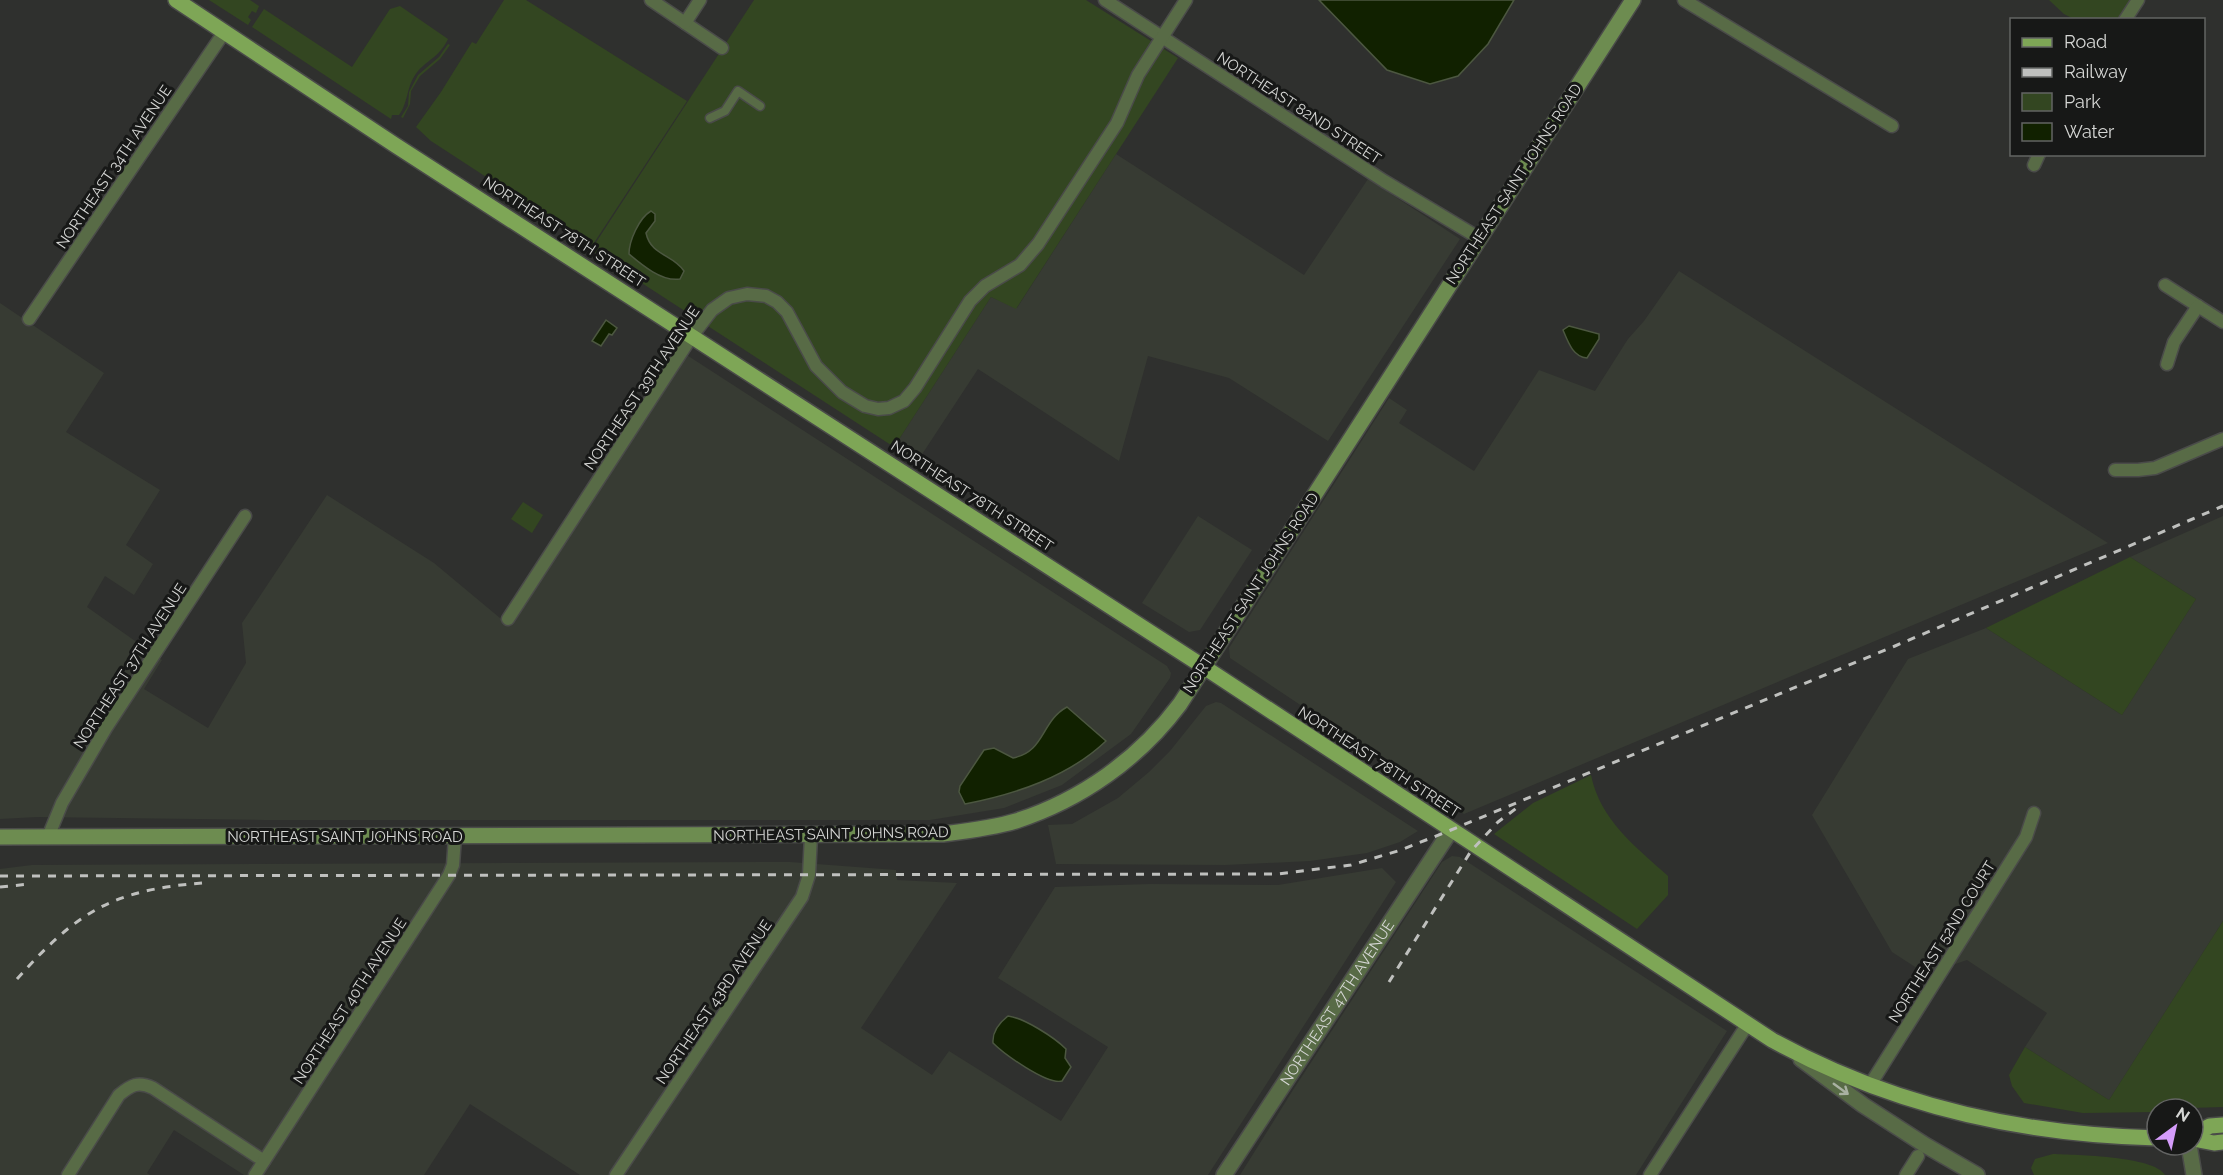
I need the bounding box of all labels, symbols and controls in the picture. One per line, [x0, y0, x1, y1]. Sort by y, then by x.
legend [2010, 18, 2205, 156]
text: Road [2064, 31, 2107, 52]
street label: NORTHEAST 82ND STREET [1214, 48, 1384, 168]
text: Railway [2064, 61, 2128, 82]
street label: NORTHEAST SAINT JOHNS ROAD [1442, 80, 1586, 288]
street label: NORTHEAST 34TH AVENUE [53, 82, 175, 252]
text: Park [2064, 91, 2101, 112]
text: Water [2064, 121, 2115, 142]
street label: NORTHEAST 78TH STREET [479, 173, 649, 291]
street label: NORTHEAST 39TH AVENUE [580, 303, 704, 473]
street label: NORTHEAST 78TH STREET [887, 437, 1057, 555]
street label: NORTHEAST SAINT JOHNS ROAD [1179, 489, 1323, 697]
street label: NORTHEAST 37TH AVENUE [70, 580, 190, 752]
street label: NORTHEAST 78TH STREET [1294, 703, 1464, 821]
street label: NORTHEAST SAINT JOHNS ROAD [713, 823, 949, 845]
street label: NORTHEAST SAINT JOHNS ROAD [227, 828, 463, 846]
street label: NORTHEAST 52ND COURT [1885, 858, 1999, 1026]
street label: NORTHEAST 40TH AVENUE [290, 915, 410, 1087]
street label: NORTHEAST 43RD AVENUE [652, 916, 776, 1088]
street label: NORTHEAST 47TH AVENUE [1276, 917, 1398, 1089]
one-way arrow [1832, 1082, 1848, 1095]
north arrow [2145, 1097, 2205, 1157]
text: N [2173, 1104, 2193, 1126]

